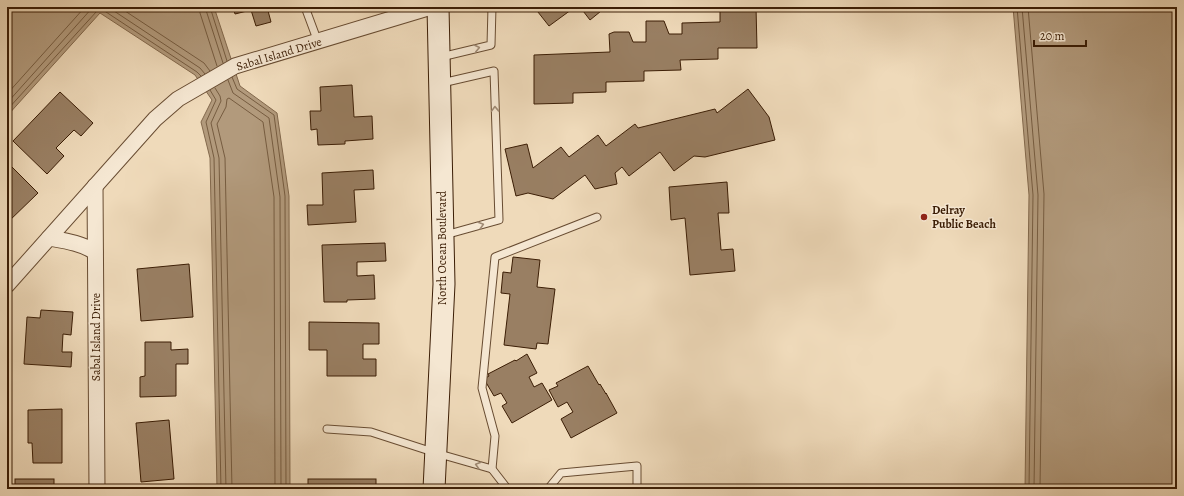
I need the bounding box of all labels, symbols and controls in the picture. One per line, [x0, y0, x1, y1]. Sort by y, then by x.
scale bar [1034, 22, 1086, 48]
text: 20 m [1040, 28, 1064, 44]
street label: Sabal Island Drive [234, 33, 324, 75]
one-way arrow [474, 45, 480, 53]
one-way arrow [491, 106, 499, 112]
street label: North Ocean Boulevard [434, 190, 450, 305]
place label: Delray Public Beach [932, 202, 996, 232]
marker: Delray Public Beach [919, 212, 929, 222]
one-way arrow [477, 221, 484, 230]
street label: Sabal Island Drive [88, 293, 104, 381]
one-way arrow [475, 461, 482, 470]

